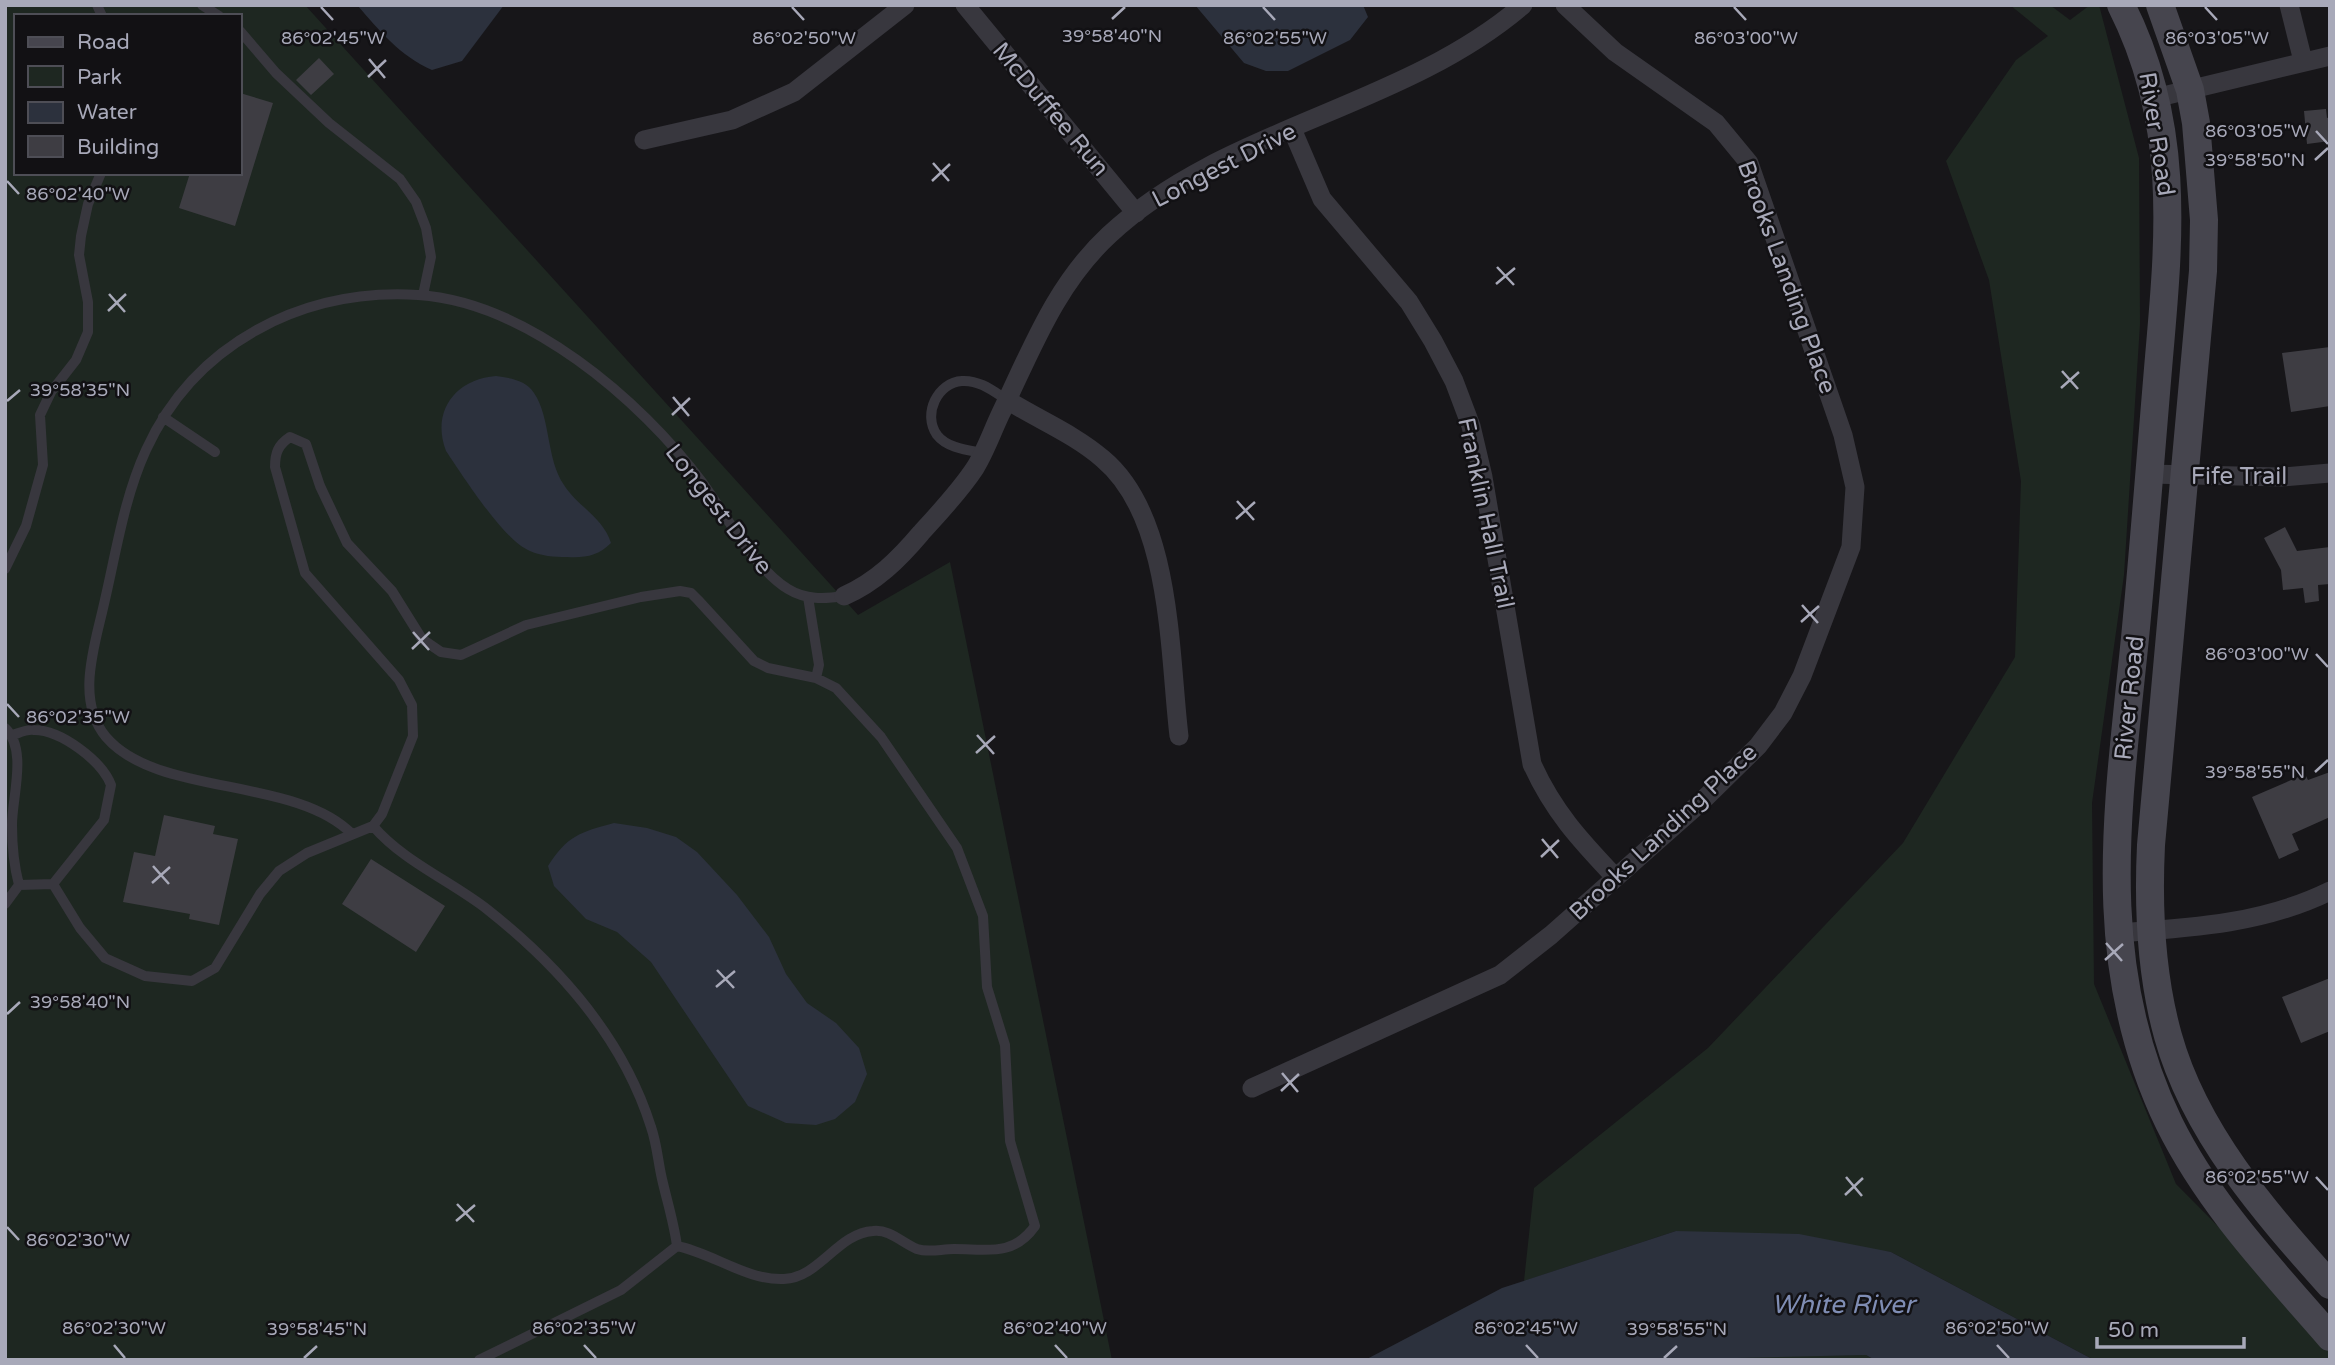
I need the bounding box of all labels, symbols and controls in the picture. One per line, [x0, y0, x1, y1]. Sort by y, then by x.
legend [14, 14, 242, 175]
text: 39°58'40"N [1062, 25, 1162, 47]
text: 86°02'45"W [281, 27, 385, 49]
text: 86°02'50"W [752, 27, 856, 49]
text: 86°02'55"W [1223, 27, 1327, 49]
text: 86°03'00"W [1694, 27, 1798, 49]
text: 86°03'05"W [2165, 27, 2269, 49]
text: Road [77, 30, 130, 55]
street label: McDuffee Run [986, 37, 1115, 182]
text: Park [77, 65, 122, 90]
street label: River Road [2132, 70, 2181, 198]
text: Water [77, 100, 137, 125]
street label: Longest Drive [1147, 117, 1301, 214]
text: 86°03'05"W [2205, 120, 2309, 142]
text: Building [77, 135, 159, 160]
text: 39°58'50"N [2205, 149, 2305, 171]
street label: Brooks Landing Place [1731, 157, 1842, 398]
text: 86°02'40"W [26, 183, 130, 205]
text: 39°58'35"N [30, 379, 130, 401]
street label: Franklin Hall Trail [1451, 415, 1520, 611]
street label: Longest Drive [659, 438, 779, 580]
street label: Fife Trail [2191, 462, 2287, 491]
street label: River Road [2109, 634, 2150, 762]
text: 86°03'00"W [2205, 643, 2309, 665]
text: 86°02'35"W [26, 706, 130, 728]
street label: Brooks Landing Place [1564, 738, 1763, 927]
text: 39°58'55"N [2205, 761, 2305, 783]
text: 39°58'40"N [30, 991, 130, 1013]
text: 86°02'55"W [2205, 1166, 2309, 1188]
text: 86°02'30"W [26, 1229, 130, 1251]
water label: White River [1771, 1289, 1918, 1320]
scale bar [2097, 1306, 2244, 1350]
text: 86°02'30"W [62, 1317, 166, 1339]
text: 86°02'35"W [532, 1317, 636, 1339]
text: 86°02'40"W [1003, 1317, 1107, 1339]
text: 86°02'45"W [1474, 1317, 1578, 1339]
text: 86°02'50"W [1945, 1317, 2049, 1339]
text: 39°58'45"N [267, 1318, 367, 1340]
text: 39°58'55"N [1627, 1318, 1727, 1340]
text: 50 m [2108, 1318, 2159, 1343]

